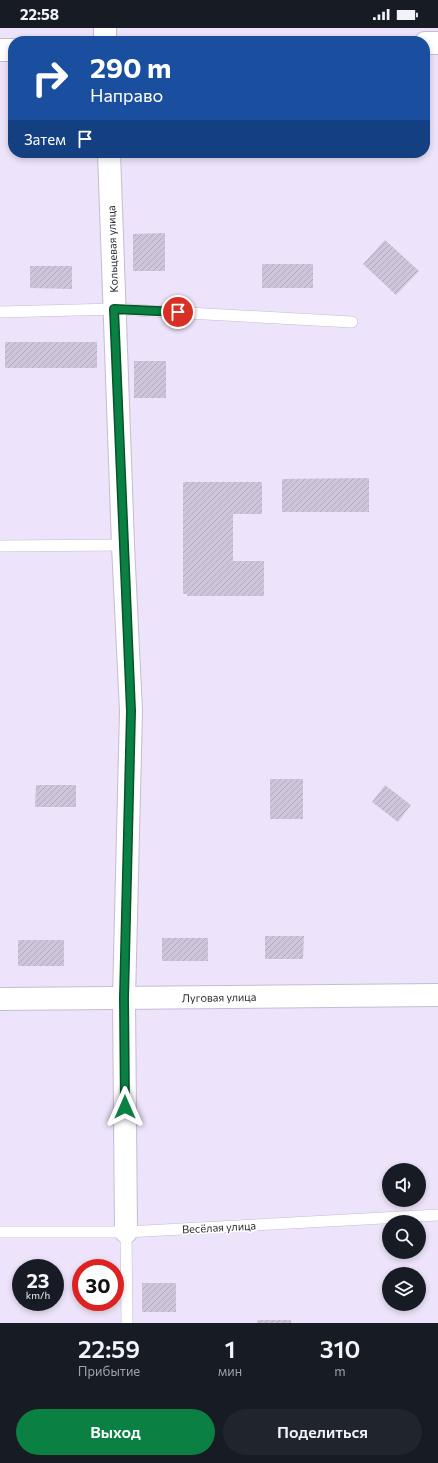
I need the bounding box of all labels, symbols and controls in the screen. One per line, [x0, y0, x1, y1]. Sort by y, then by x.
text: 22:58 [20, 5, 59, 23]
text: 290 m [90, 50, 171, 84]
icon: right [24, 52, 76, 104]
text: Направо [90, 84, 163, 106]
icon: arrive [74, 128, 96, 150]
text: Затем [24, 130, 66, 148]
street label: Кольцевая улица [104, 205, 120, 293]
pin [161, 295, 195, 329]
icon: arrive [167, 301, 189, 323]
street label: Луговая улица [181, 990, 257, 1004]
position arrow [104, 1086, 146, 1128]
map controls [382, 1163, 426, 1311]
button: sound [382, 1163, 426, 1207]
button: search [382, 1215, 426, 1259]
street label: Весёлая улица [182, 1219, 256, 1235]
speed limit sign: 30 [72, 1259, 124, 1311]
button: layers [382, 1267, 426, 1311]
text: 23 [26, 1268, 50, 1292]
text: km/h [26, 1289, 50, 1301]
text: 22:59 [78, 1334, 140, 1363]
text: 1 [225, 1334, 235, 1363]
text: 310 [320, 1334, 360, 1363]
text: Прибытие [78, 1363, 140, 1379]
text: мин [218, 1363, 242, 1379]
text: m [334, 1363, 346, 1379]
button: Выход [16, 1409, 215, 1455]
button: Поделиться [223, 1409, 422, 1455]

